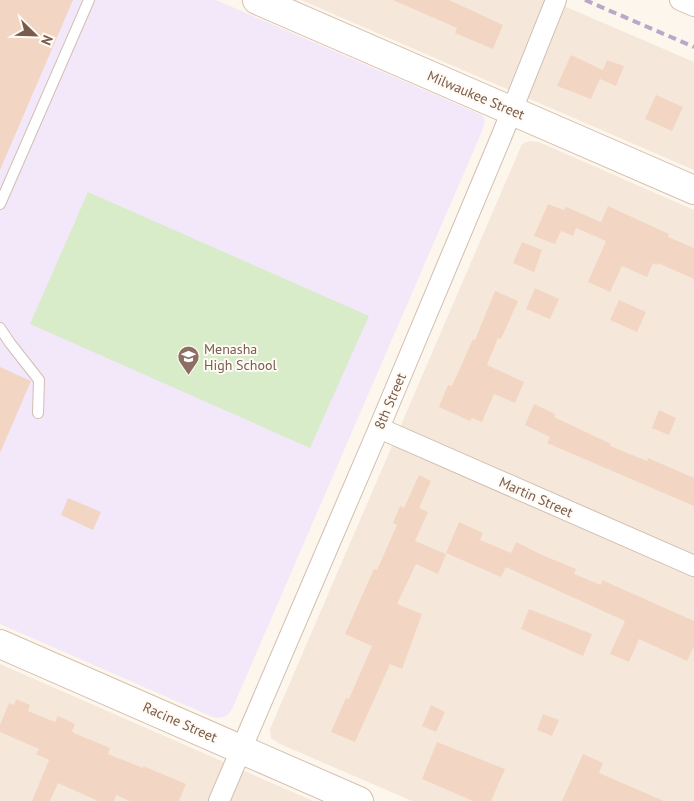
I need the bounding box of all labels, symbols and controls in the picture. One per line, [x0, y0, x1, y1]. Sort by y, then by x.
north arrow [10, 10, 60, 60]
text: N [37, 32, 57, 48]
street label: Milwaukee Street [425, 66, 528, 124]
place label: Menasha High School [204, 340, 277, 374]
school or university icon: Menasha High School [176, 345, 200, 376]
street label: 8th Street [370, 370, 410, 432]
street label: Martin Street [496, 473, 576, 521]
street label: Racine Street [140, 698, 220, 746]

